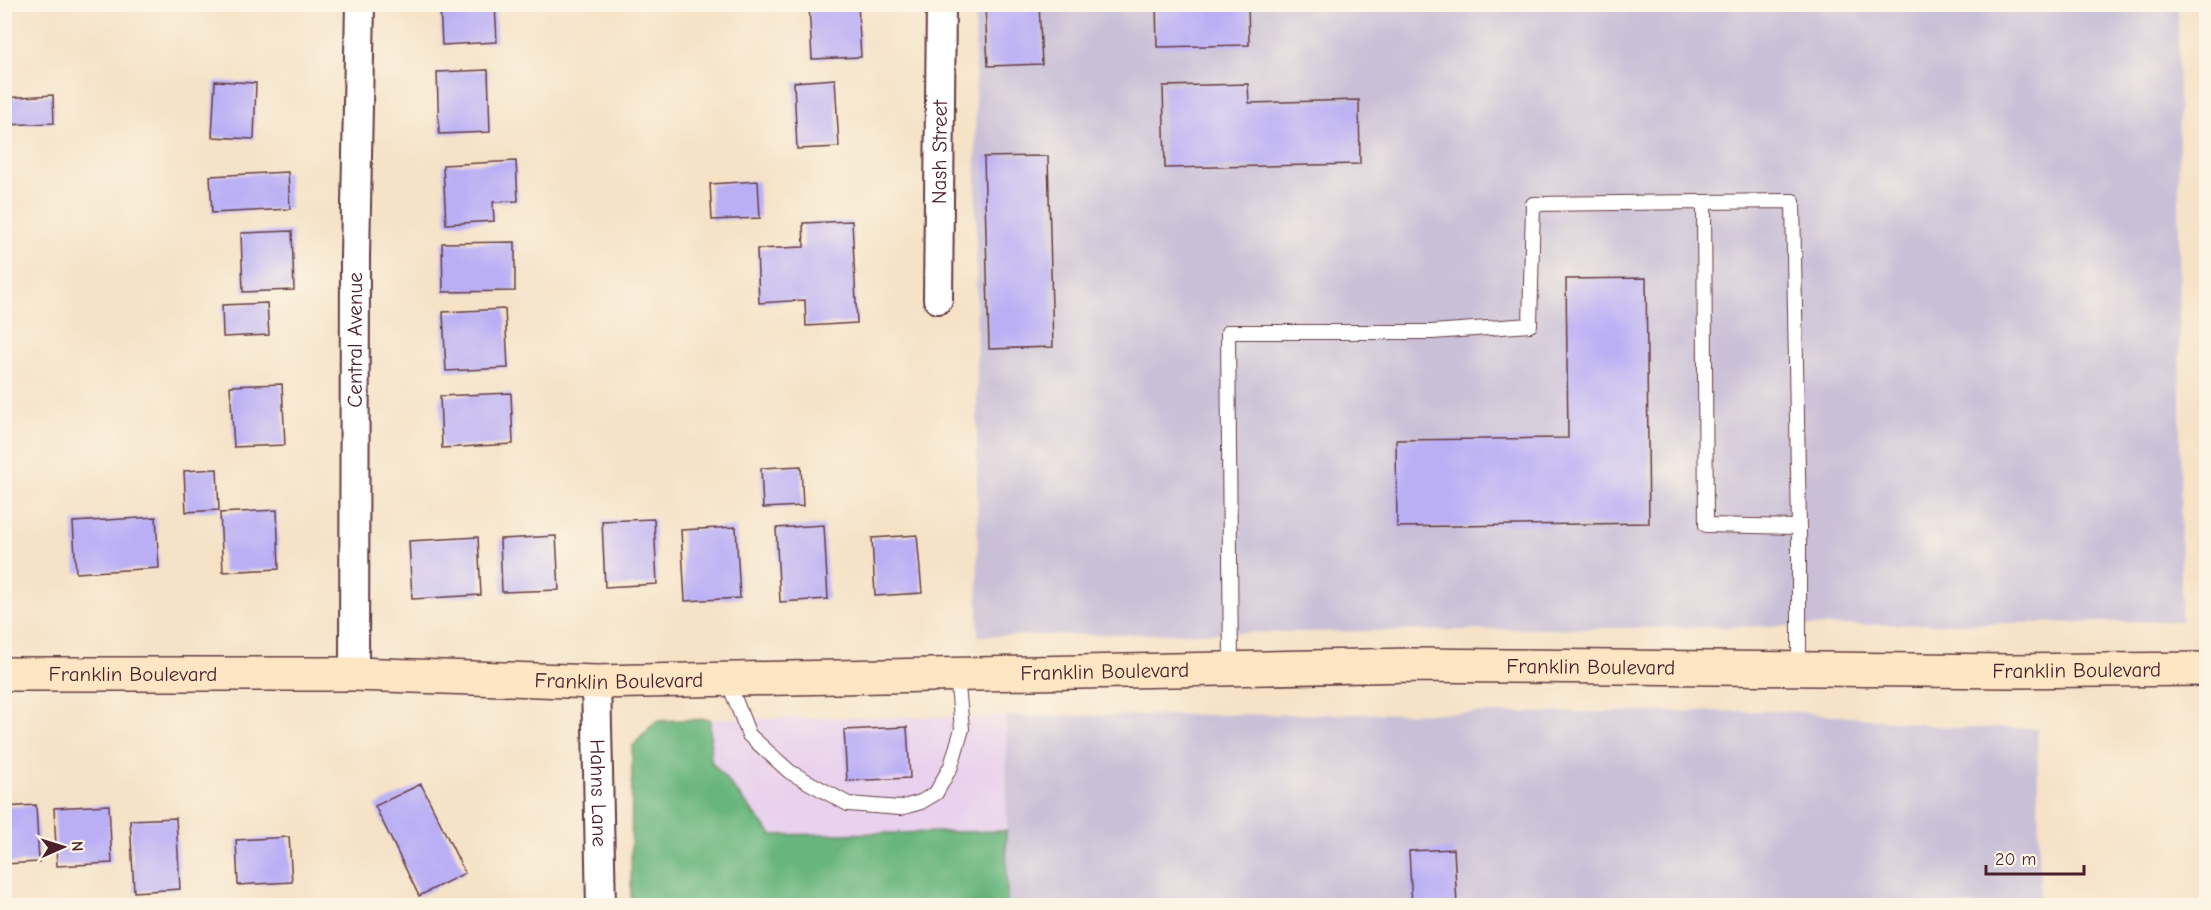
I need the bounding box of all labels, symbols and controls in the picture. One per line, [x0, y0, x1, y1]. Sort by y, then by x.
street label: Nash Street [927, 99, 952, 204]
street label: Central Avenue [343, 272, 367, 408]
street label: Franklin Boulevard [1506, 654, 1675, 680]
street label: Franklin Boulevard [1992, 657, 2161, 683]
street label: Franklin Boulevard [1020, 658, 1189, 685]
street label: Franklin Boulevard [49, 662, 217, 686]
street label: Franklin Boulevard [534, 668, 704, 694]
street label: Hahns Lane [585, 739, 612, 847]
north arrow [33, 817, 93, 877]
scale bar [1986, 838, 2084, 876]
text: N [68, 841, 86, 852]
text: 20 m [1995, 849, 2036, 870]

